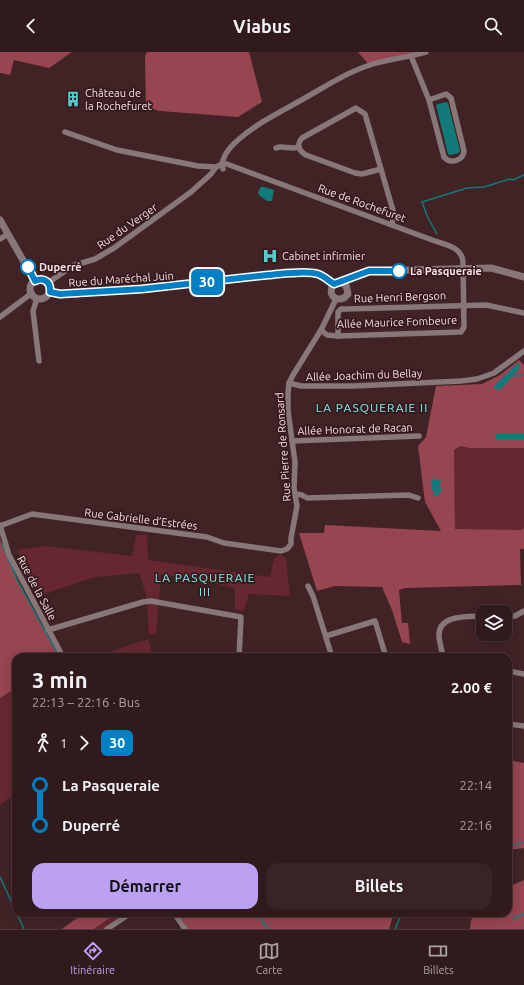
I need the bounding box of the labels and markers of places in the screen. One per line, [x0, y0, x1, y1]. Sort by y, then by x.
place label: Château de la Rochefuret [85, 87, 153, 112]
building icon: Château de la Rochefuret [64, 90, 82, 108]
hospital icon: Cabinet infirmier [261, 247, 279, 265]
place label: Cabinet infirmier [282, 250, 366, 262]
marker: Duperré [20, 259, 36, 275]
place label: Duperré [39, 261, 82, 273]
marker: La Pasqueraie [391, 263, 407, 279]
place label: La Pasqueraie [410, 265, 482, 277]

